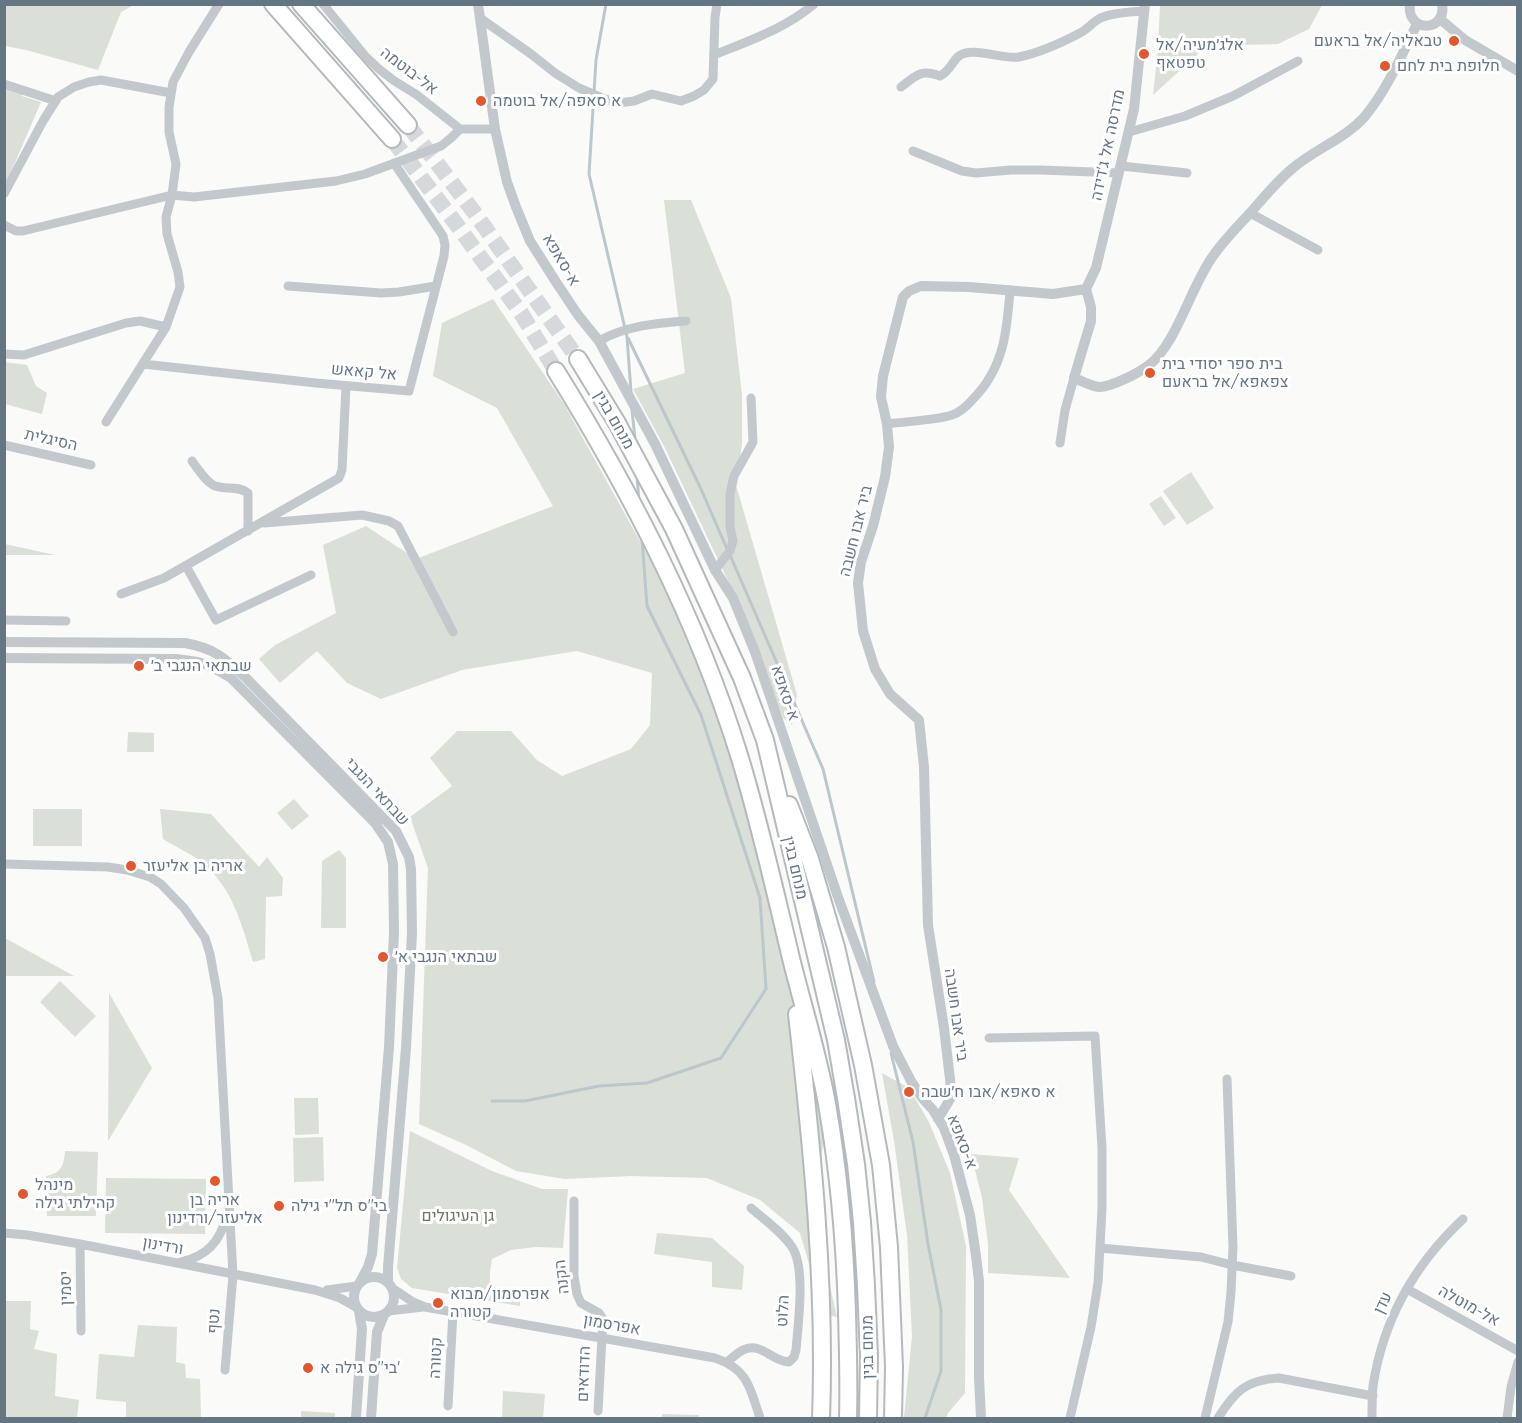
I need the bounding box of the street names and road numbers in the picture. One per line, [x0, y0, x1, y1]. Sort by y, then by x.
street label: אל-בוטמה [376, 43, 442, 99]
street label: מדרסה אל ג'דידה [1087, 88, 1129, 202]
street label: א-סאפא [538, 231, 584, 289]
street label: אל קאאש [330, 360, 398, 384]
street label: מנחם בגין [590, 387, 638, 453]
street label: הסיגלית [23, 425, 79, 455]
street label: ביר אבו חשבה [835, 483, 877, 579]
street label: א-סאפא [767, 663, 803, 723]
street label: שבתאי הנגבי [341, 754, 413, 830]
street label: מנחם בגין [778, 835, 812, 901]
street label: ביר אבו חשבה [940, 967, 972, 1063]
street label: א-סאפא [943, 1112, 981, 1172]
street label: ורדינון [141, 1233, 185, 1259]
street label: הקנה [550, 1259, 574, 1295]
street label: יסמין [56, 1271, 76, 1305]
street label: אל-מוטלה [1435, 1281, 1503, 1331]
street label: עדן [1370, 1289, 1396, 1317]
street label: הלוט [773, 1294, 793, 1328]
street label: נטף [204, 1308, 224, 1334]
street label: אפרסמון [582, 1311, 642, 1339]
street label: מנחם בגין [858, 1315, 878, 1379]
street label: קטורה [425, 1337, 447, 1379]
street label: הדודאים [573, 1346, 595, 1402]

